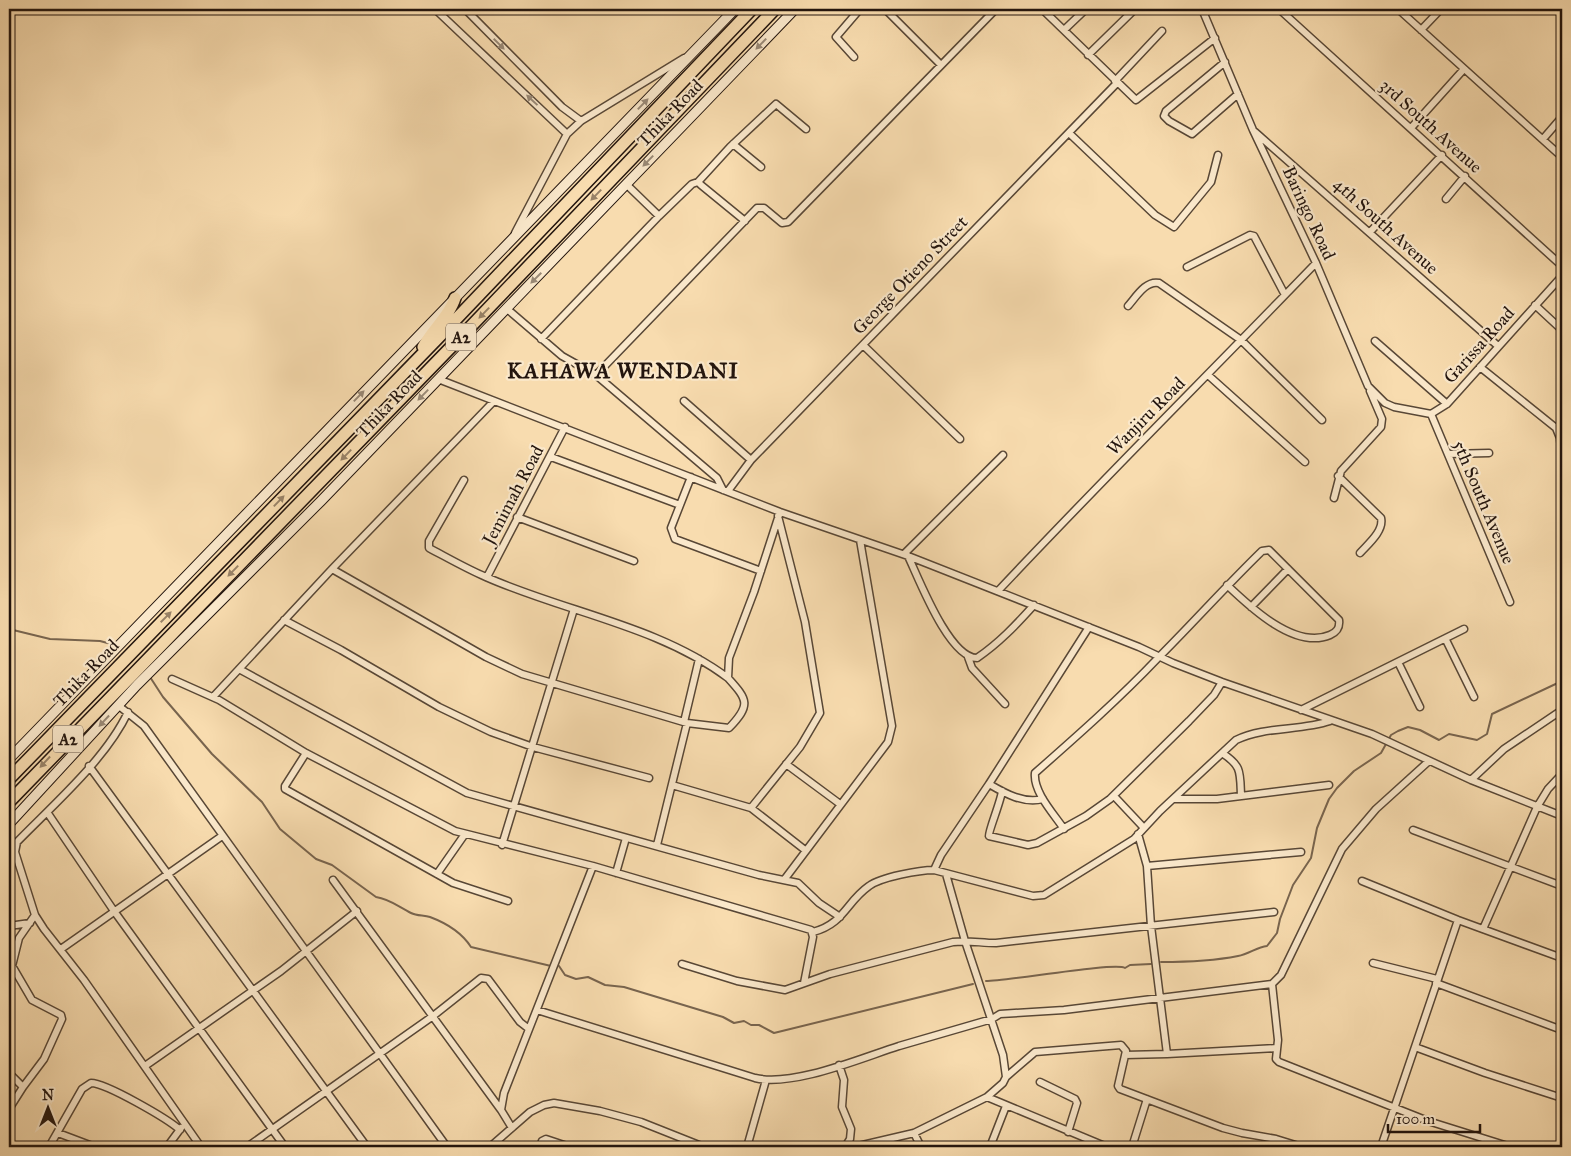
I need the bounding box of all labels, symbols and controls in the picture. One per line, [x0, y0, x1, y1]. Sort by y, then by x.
one-way arrow [493, 37, 505, 49]
one-way arrow [755, 38, 767, 50]
street label: 3rd South Avenue [1375, 74, 1487, 178]
street label: Thika Road [632, 75, 708, 151]
one-way arrow [526, 94, 538, 106]
one-way arrow [637, 98, 649, 110]
one-way arrow [642, 155, 654, 167]
street label: Baringo Road [1277, 163, 1340, 264]
street label: 4th South Avenue [1329, 173, 1443, 279]
one-way arrow [590, 189, 602, 201]
street label: George Otieno Street [848, 211, 973, 340]
one-way arrow [530, 272, 542, 284]
street label: Garissa Road [1439, 302, 1519, 388]
one-way arrow [478, 306, 490, 318]
road number: A2 [446, 324, 476, 351]
district label: KAHAWA WENDANI [507, 357, 739, 384]
street label: Thika Road [351, 366, 427, 442]
street label: Wanjiru Road [1102, 372, 1190, 460]
one-way arrow [417, 389, 429, 401]
one-way arrow [353, 391, 365, 403]
street label: 5th South Avenue [1448, 437, 1520, 567]
street label: Jemimah Road [477, 442, 549, 551]
one-way arrow [340, 448, 352, 460]
one-way arrow [273, 495, 285, 507]
one-way arrow [227, 565, 239, 577]
one-way arrow [159, 611, 171, 623]
street label: Thika Road [48, 635, 124, 711]
one-way arrow [98, 715, 110, 727]
road number: A2 [53, 726, 83, 752]
one-way arrow [39, 756, 51, 768]
north arrow [22, 1084, 72, 1134]
text: N [42, 1087, 54, 1104]
scale bar [1388, 1101, 1481, 1133]
text: 100 m [1396, 1110, 1436, 1128]

